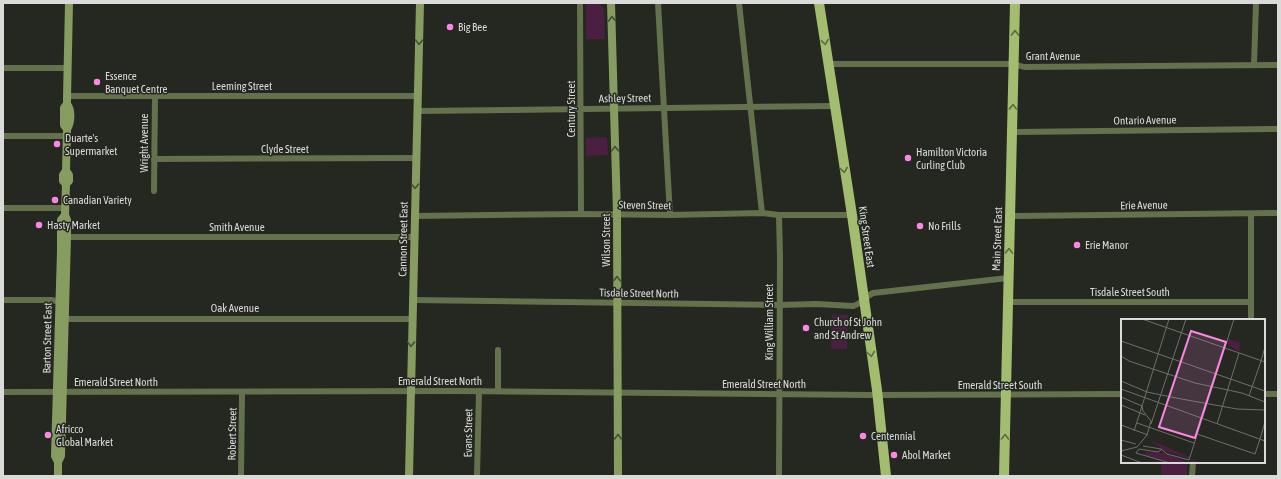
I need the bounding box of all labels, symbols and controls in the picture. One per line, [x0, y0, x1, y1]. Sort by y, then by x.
one-way arrow [608, 16, 616, 22]
place label: Big Bee [458, 21, 487, 33]
marker: Big Bee [445, 22, 455, 32]
one-way arrow [1011, 30, 1019, 36]
one-way arrow [820, 38, 829, 45]
one-way arrow [415, 39, 423, 45]
street label: Grant Avenue [1026, 50, 1080, 62]
place label: Essence Banquet Centre [105, 70, 168, 95]
marker: Essence Banquet Centre [92, 77, 102, 87]
street label: Leeming Street [212, 80, 272, 92]
street label: Century Street [565, 80, 577, 138]
street label: Ashley Street [599, 92, 651, 104]
one-way arrow [1009, 104, 1017, 110]
street label: Ontario Avenue [1113, 113, 1177, 127]
street label: Wright Avenue [138, 114, 150, 172]
place label: Duarte's Supermarket [65, 132, 117, 157]
marker: Duarte's Supermarket [52, 139, 62, 149]
street label: Clyde Street [261, 143, 309, 155]
one-way arrow [611, 146, 619, 152]
place label: Hamilton Victoria Curling Club [916, 146, 987, 171]
marker: Hamilton Victoria Curling Club [903, 153, 913, 163]
one-way arrow [839, 167, 848, 173]
one-way arrow [411, 183, 419, 189]
place label: Canadian Variety [63, 194, 132, 206]
marker: Canadian Variety [50, 195, 60, 205]
street label: Steven Street [618, 199, 672, 211]
street label: Erie Avenue [1120, 199, 1168, 211]
street label: Cannon Street East [396, 201, 410, 277]
street label: King Street East [857, 205, 877, 269]
street label: Main Street East [990, 207, 1004, 271]
street label: Wilson Street [600, 213, 612, 267]
place label: Hasty Market [47, 219, 100, 231]
marker: Hasty Market [34, 220, 44, 230]
place label: No Frills [928, 220, 961, 232]
street label: Smith Avenue [209, 221, 265, 233]
marker: No Frills [915, 221, 925, 231]
place label: Erie Manor [1085, 239, 1129, 251]
marker: Erie Manor [1072, 240, 1082, 250]
one-way arrow [1005, 248, 1013, 254]
one-way arrow [613, 276, 621, 282]
street label: King William Street [763, 283, 775, 361]
street label: Tisdale Street North [599, 286, 679, 300]
street label: Tisdale Street South [1090, 286, 1170, 298]
street label: Barton Street East [40, 302, 54, 374]
street label: Oak Avenue [211, 302, 259, 314]
place label: Church of St John and St Andrew [814, 316, 882, 341]
inset map [1121, 319, 1265, 463]
marker: Church of St John and St Andrew [801, 323, 811, 333]
one-way arrow [407, 341, 415, 347]
one-way arrow [866, 351, 875, 357]
street label: Emerald Street North [398, 375, 482, 387]
street label: Emerald Street North [74, 376, 158, 388]
street label: Emerald Street North [722, 378, 806, 390]
street label: Emerald Street South [958, 379, 1042, 391]
street label: Robert Street [226, 407, 238, 461]
street label: Evans Street [462, 408, 474, 458]
place label: Africco Global Market [56, 423, 113, 448]
marker: Africco Global Market [43, 430, 53, 440]
place label: Centennial [871, 430, 916, 442]
marker: Centennial [858, 431, 868, 441]
one-way arrow [614, 434, 622, 440]
one-way arrow [1001, 434, 1009, 440]
place label: Abol Market [902, 449, 951, 461]
marker: Abol Market [889, 450, 899, 460]

